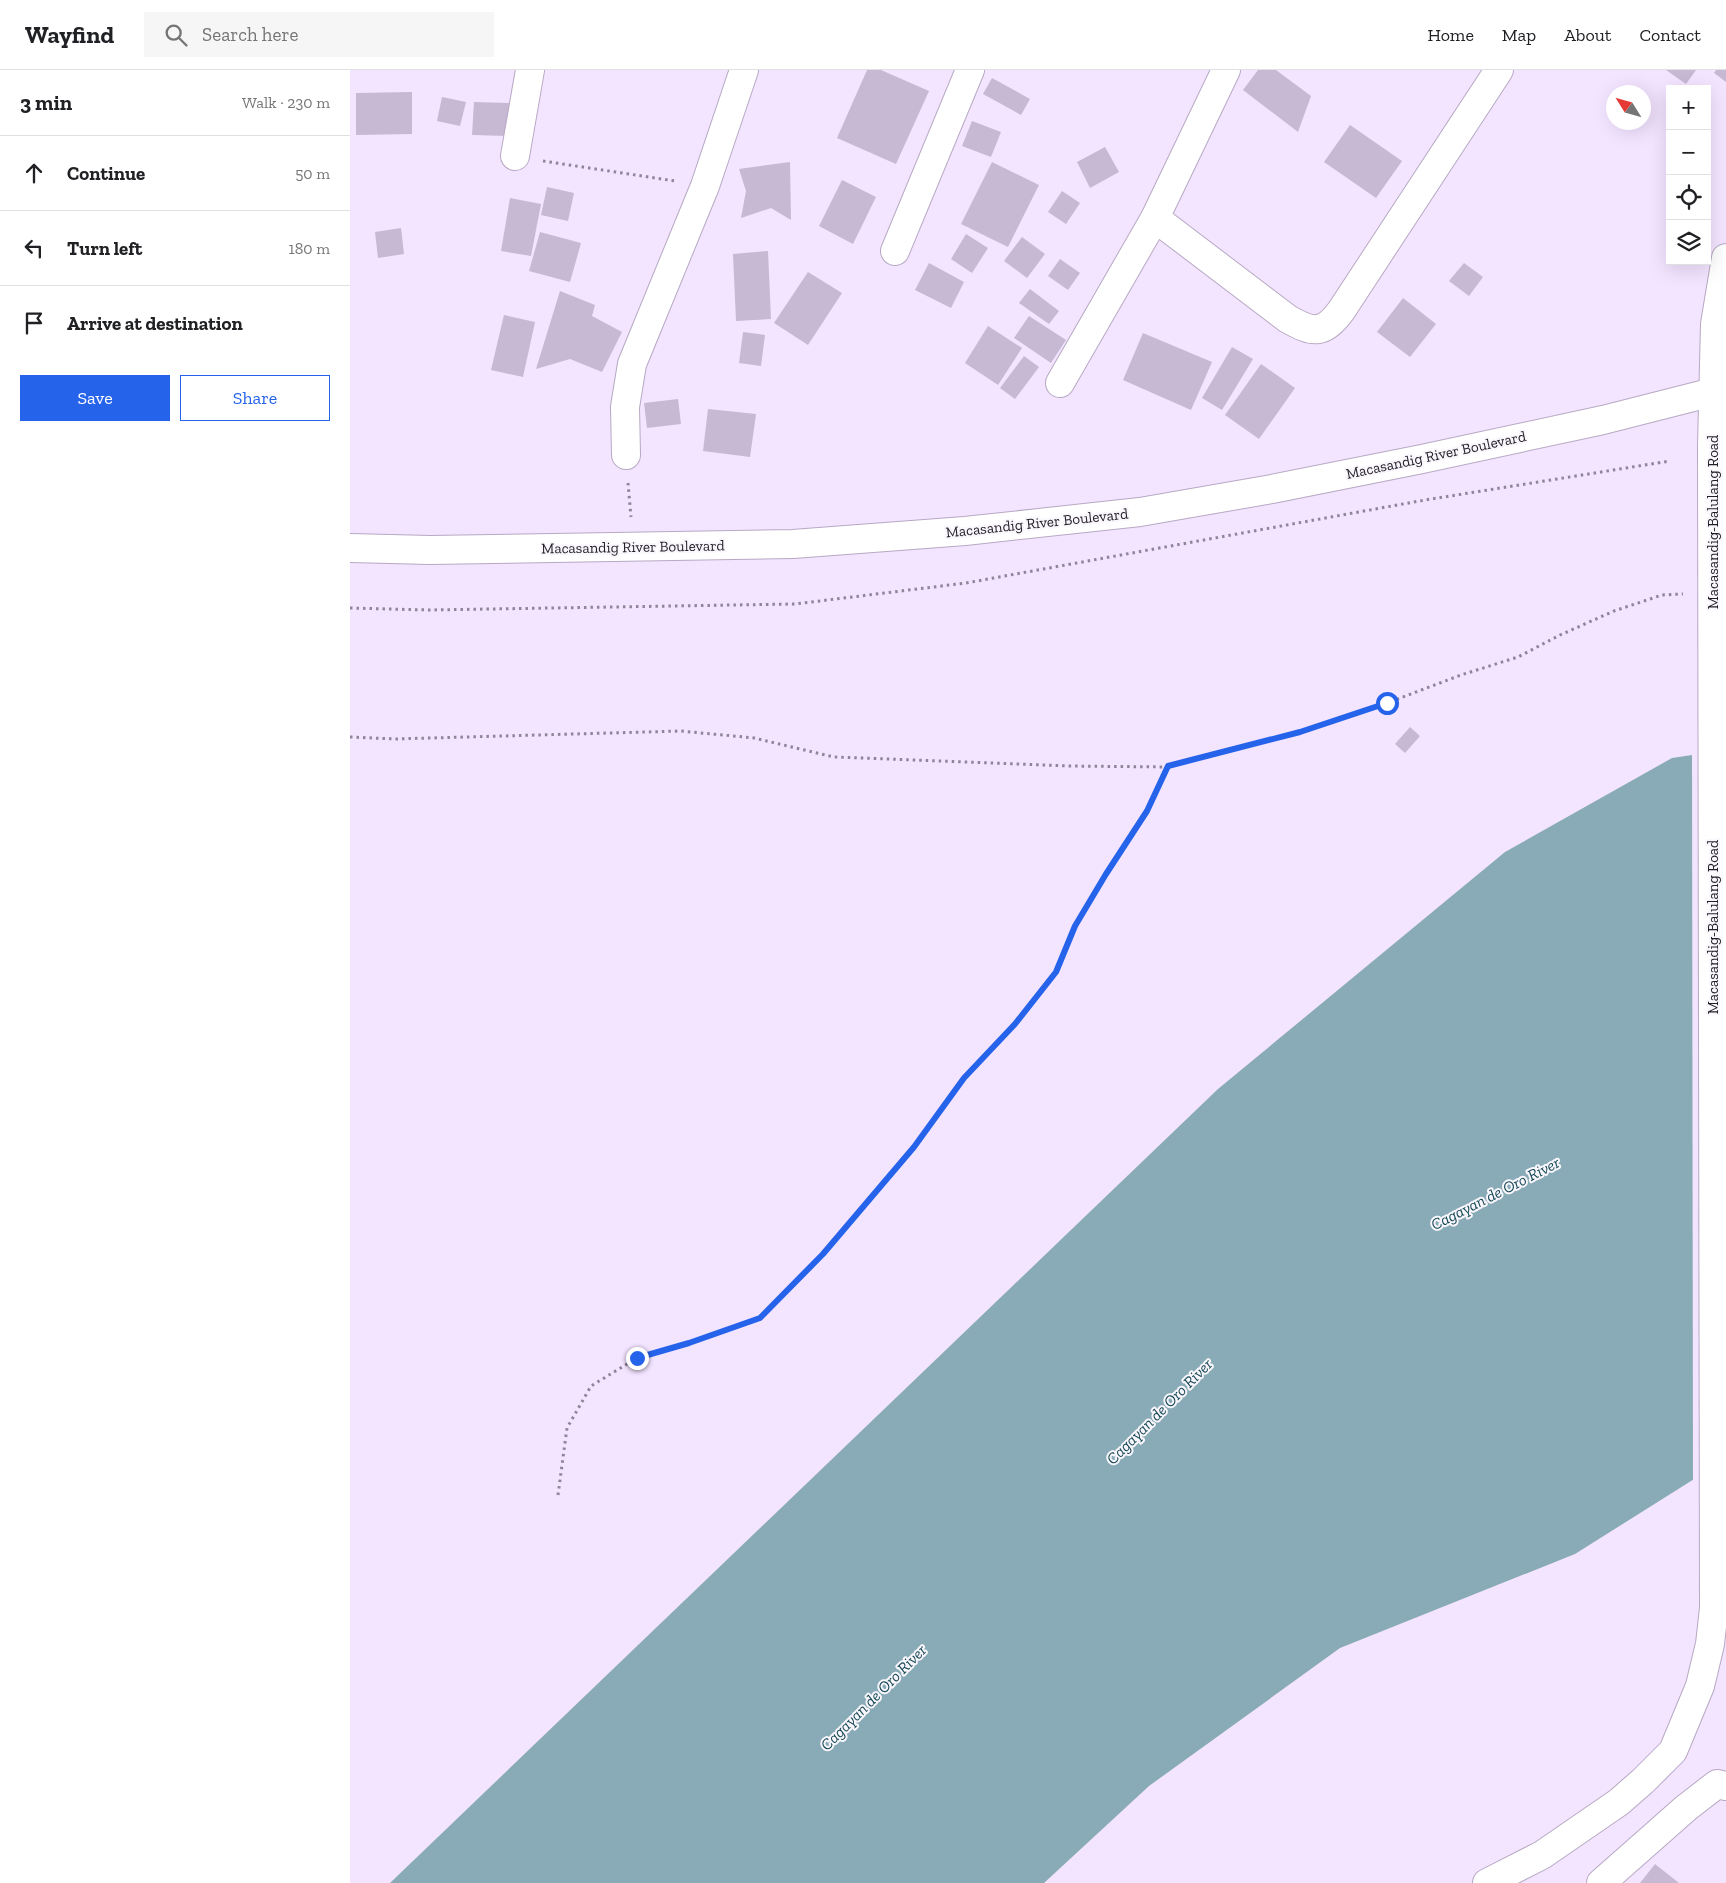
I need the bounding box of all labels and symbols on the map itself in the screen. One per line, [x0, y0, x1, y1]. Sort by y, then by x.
north arrow [1606, 85, 1651, 130]
street label: Macasandig River Boulevard [1344, 427, 1528, 483]
street label: Macasandig-Balulang Road [1704, 434, 1722, 609]
street label: Macasandig River Boulevard [945, 504, 1130, 542]
street label: Macasandig River Boulevard [541, 536, 726, 558]
route start [1376, 692, 1399, 715]
street label: Macasandig-Balulang Road [1704, 839, 1722, 1014]
water label: Cagayan de Oro River [1428, 1153, 1563, 1234]
route end [626, 1347, 649, 1370]
water label: Cagayan de Oro River [1102, 1354, 1217, 1468]
water label: Cagayan de Oro River [816, 1640, 931, 1754]

